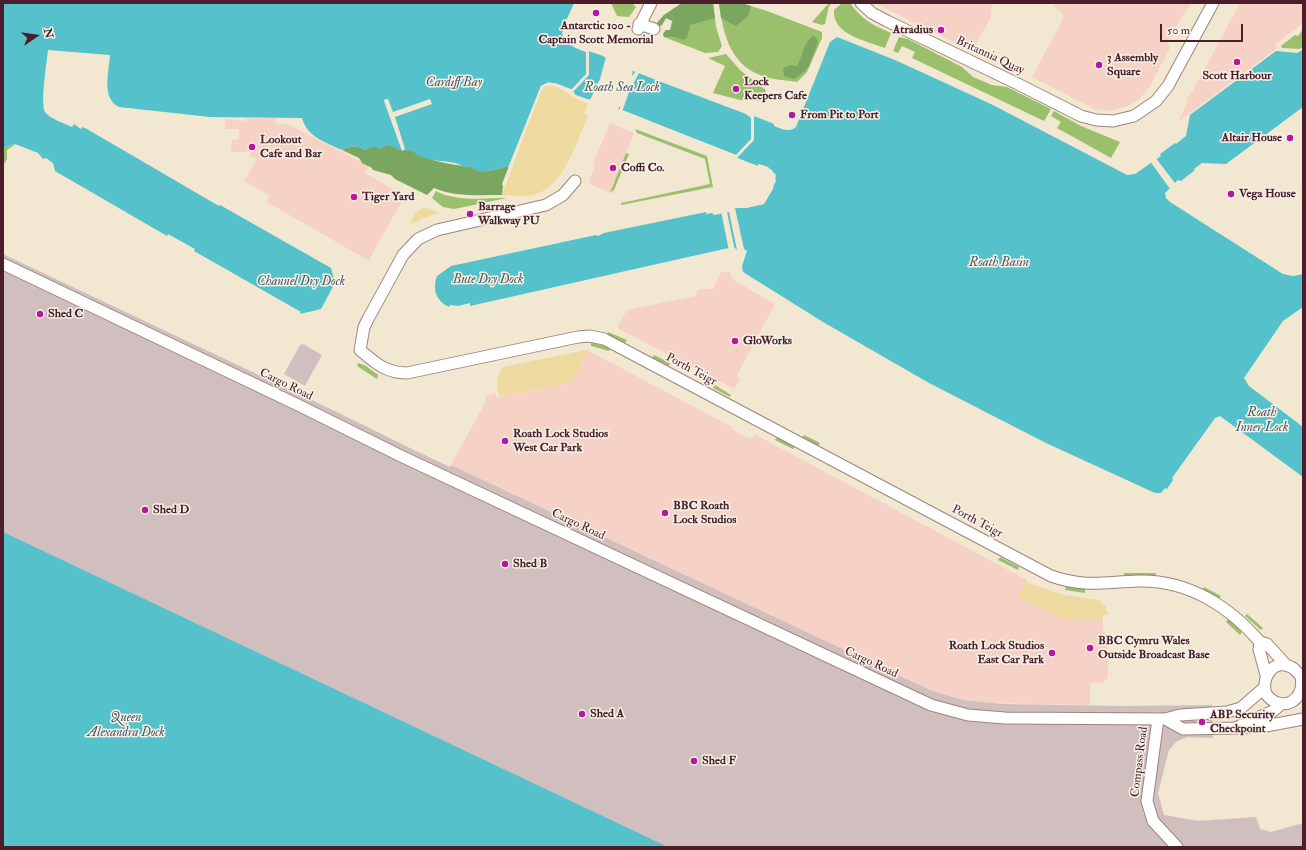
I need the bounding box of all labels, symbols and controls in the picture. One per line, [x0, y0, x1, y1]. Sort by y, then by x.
marker: Antarctic 100 - Captain Scott Memorial [591, 8, 601, 18]
north arrow [16, 16, 56, 56]
scale bar [1162, 16, 1245, 42]
place label: Antarctic 100 - Captain Scott Memorial [538, 19, 654, 47]
place label: Atradius [893, 23, 933, 37]
text: 50 m [1167, 23, 1190, 38]
marker: Atradius [936, 25, 946, 35]
text: N [41, 27, 56, 39]
street label: Britannia Quay [954, 34, 1026, 78]
place label: 3 Assembly Square [1107, 51, 1158, 79]
marker: Scott Harbour [1232, 57, 1242, 67]
marker: 3 Assembly Square [1094, 60, 1104, 70]
place label: Scott Harbour [1202, 69, 1272, 83]
water label: Cardiff Bay [426, 75, 482, 91]
place label: Lock Keepers Cafe [744, 75, 807, 103]
water label: Roath Sea Lock [584, 80, 660, 96]
marker: Lock Keepers Cafe [731, 84, 741, 94]
place label: From Pit to Port [800, 108, 879, 122]
marker: From Pit to Port [787, 110, 797, 120]
place label: Altair House [1222, 131, 1282, 145]
place label: Lookout Cafe and Bar [260, 133, 322, 161]
marker: Altair House [1285, 133, 1295, 143]
marker: Lookout Cafe and Bar [247, 142, 257, 152]
place label: Coffi Co. [621, 161, 665, 175]
marker: Coffi Co. [608, 163, 618, 173]
place label: Vega House [1239, 187, 1296, 201]
marker: Vega House [1226, 189, 1236, 199]
place label: Tiger Yard [362, 190, 414, 204]
marker: Tiger Yard [349, 192, 359, 202]
place label: Barrage Walkway PU [478, 200, 540, 228]
marker: Barrage Walkway PU [465, 209, 475, 219]
water label: Roath Basin [969, 255, 1029, 271]
water label: Bute Dry Dock [453, 272, 523, 288]
water label: Channel Dry Dock [257, 274, 345, 290]
place label: Shed C [48, 307, 83, 321]
marker: Shed C [35, 309, 45, 319]
place label: GloWorks [743, 334, 792, 348]
marker: GloWorks [730, 336, 740, 346]
street label: Porth Teigr [663, 351, 719, 389]
street label: Cargo Road [257, 366, 315, 404]
water label: Roath Inner Lock [1236, 405, 1288, 436]
place label: Roath Lock Studios West Car Park [513, 427, 608, 455]
marker: Roath Lock Studios West Car Park [500, 436, 510, 446]
place label: BBC Roath Lock Studios [673, 499, 736, 527]
place label: Shed D [153, 503, 189, 517]
street label: Porth Teigr [949, 503, 1005, 541]
marker: Shed D [140, 505, 150, 515]
street label: Cargo Road [549, 506, 607, 544]
marker: BBC Roath Lock Studios [660, 508, 670, 518]
place label: Shed B [513, 557, 547, 571]
marker: Shed B [500, 559, 510, 569]
place label: BBC Cymru Wales Outside Broadcast Base [1098, 634, 1210, 662]
place label: Roath Lock Studios East Car Park [949, 639, 1044, 667]
marker: BBC Cymru Wales Outside Broadcast Base [1085, 643, 1095, 653]
street label: Cargo Road [842, 644, 900, 682]
marker: Roath Lock Studios East Car Park [1047, 648, 1057, 658]
place label: Shed A [590, 707, 624, 721]
place label: ABP Security Checkpoint [1210, 708, 1275, 736]
marker: Shed A [577, 709, 587, 719]
water label: Queen Alexandra Dock [87, 710, 165, 741]
marker: ABP Security Checkpoint [1197, 717, 1207, 727]
street label: Compass Road [1129, 726, 1151, 798]
place label: Shed F [702, 754, 736, 768]
marker: Shed F [689, 756, 699, 766]

